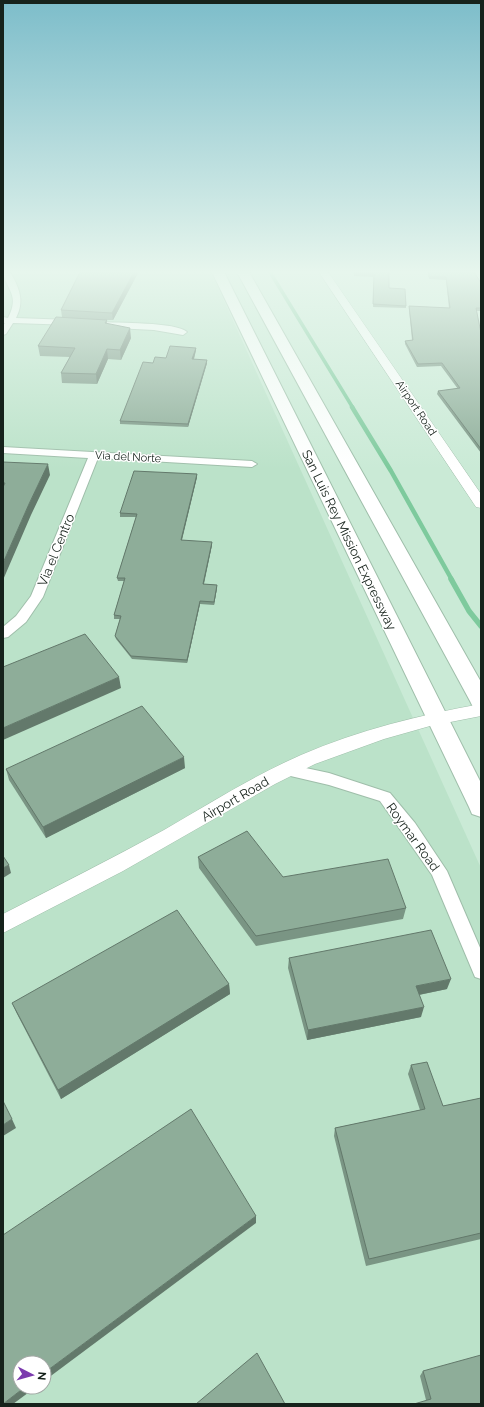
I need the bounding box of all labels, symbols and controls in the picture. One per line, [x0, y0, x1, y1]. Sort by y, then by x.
street label: Airport Road [393, 378, 439, 438]
street label: San Luis Rey Mission Expressway [299, 447, 399, 633]
street label: Via del Norte [95, 449, 162, 465]
street label: Via el Centro [35, 511, 77, 588]
street label: Airport Road [199, 774, 271, 824]
street label: Roymar Road [383, 800, 443, 874]
north arrow [12, 1355, 52, 1395]
text: N [35, 1371, 48, 1381]

